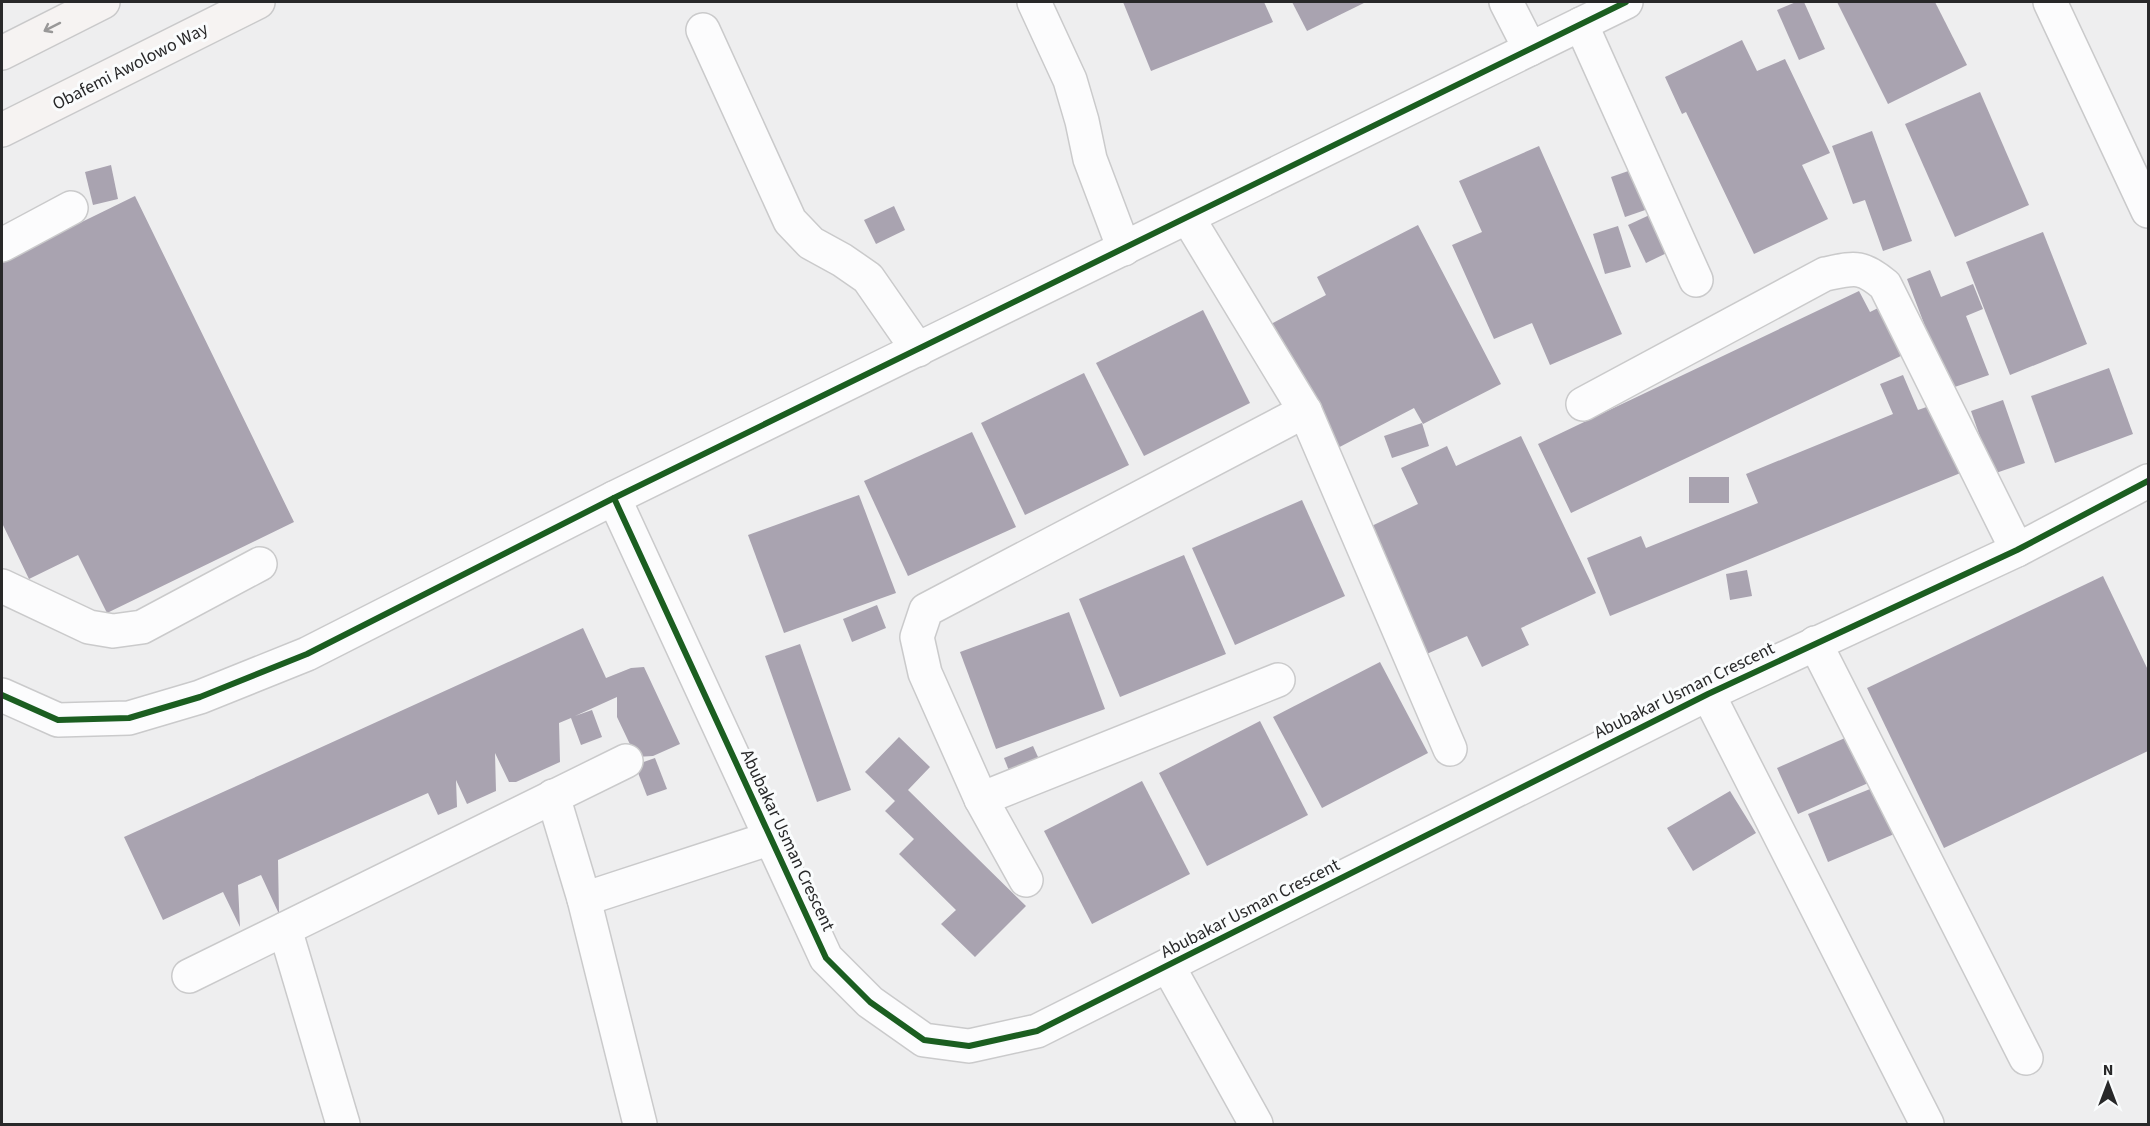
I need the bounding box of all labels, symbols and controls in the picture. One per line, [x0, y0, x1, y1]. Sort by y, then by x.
street label: Obafemi Awolowo Way [48, 16, 213, 117]
one-way arrow [44, 22, 62, 33]
street label: Abubakar Usman Crescent [1590, 636, 1779, 745]
street label: Abubakar Usman Crescent [734, 745, 841, 935]
street label: Abubakar Usman Crescent [1156, 852, 1344, 965]
north arrow [2078, 1054, 2138, 1114]
text: N [2103, 1059, 2113, 1081]

